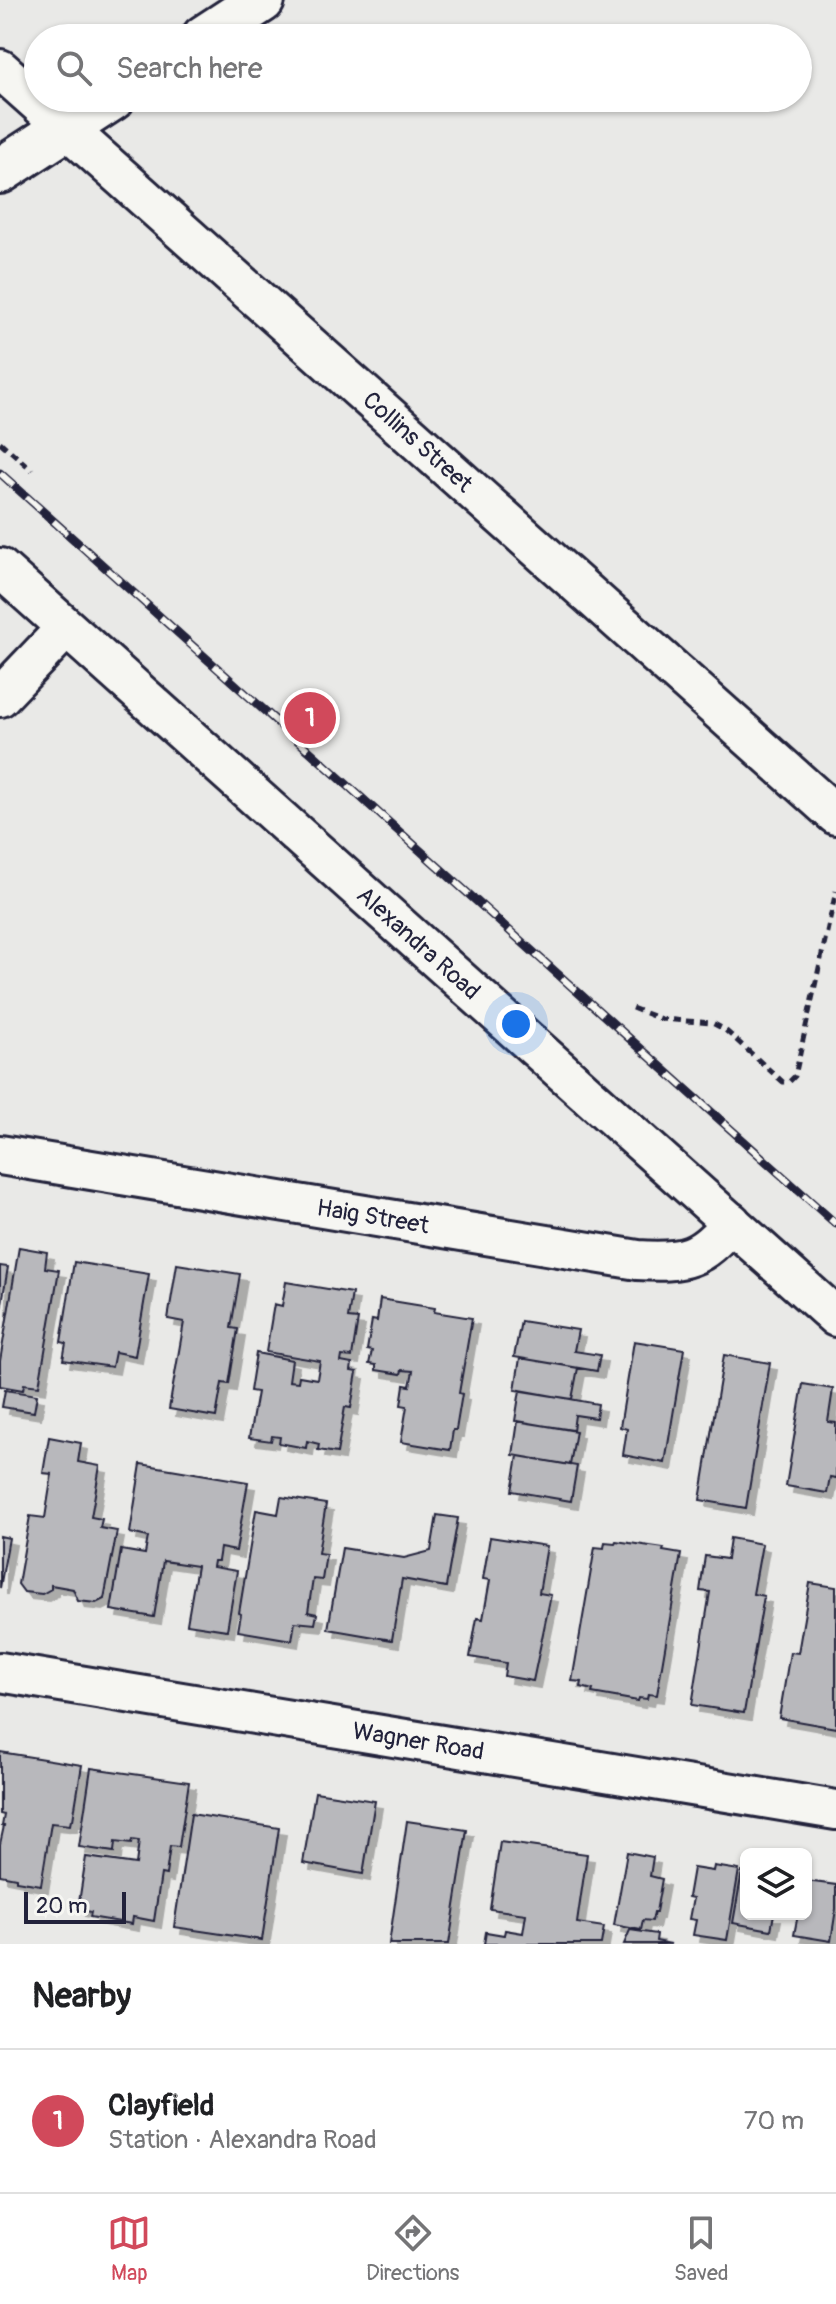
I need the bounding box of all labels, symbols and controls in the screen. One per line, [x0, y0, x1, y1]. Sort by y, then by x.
search box [24, 24, 812, 112]
icon: search [52, 46, 96, 90]
text: Search here [116, 50, 263, 87]
street label: Collins Street [357, 385, 479, 499]
pin: 1 [284, 688, 336, 748]
street label: Alexandra Road [351, 880, 486, 1006]
your location [496, 1004, 536, 1044]
street label: Haig Street [315, 1193, 431, 1240]
street label: Wagner Road [351, 1716, 486, 1766]
map controls [740, 1848, 812, 1920]
button: layers [740, 1848, 812, 1920]
scale bar [24, 1888, 126, 1924]
text: 20 m [36, 1892, 88, 1920]
text: Nearby [32, 1975, 131, 2018]
text: Clayfield [108, 2087, 215, 2124]
text: 1 [53, 2105, 63, 2137]
text: 70 m [744, 2105, 804, 2137]
text: Station · Alexandra Road [108, 2124, 377, 2156]
tab: Map [107, 2211, 151, 2287]
tab: Directions [366, 2211, 459, 2287]
tab: Saved [674, 2211, 729, 2287]

